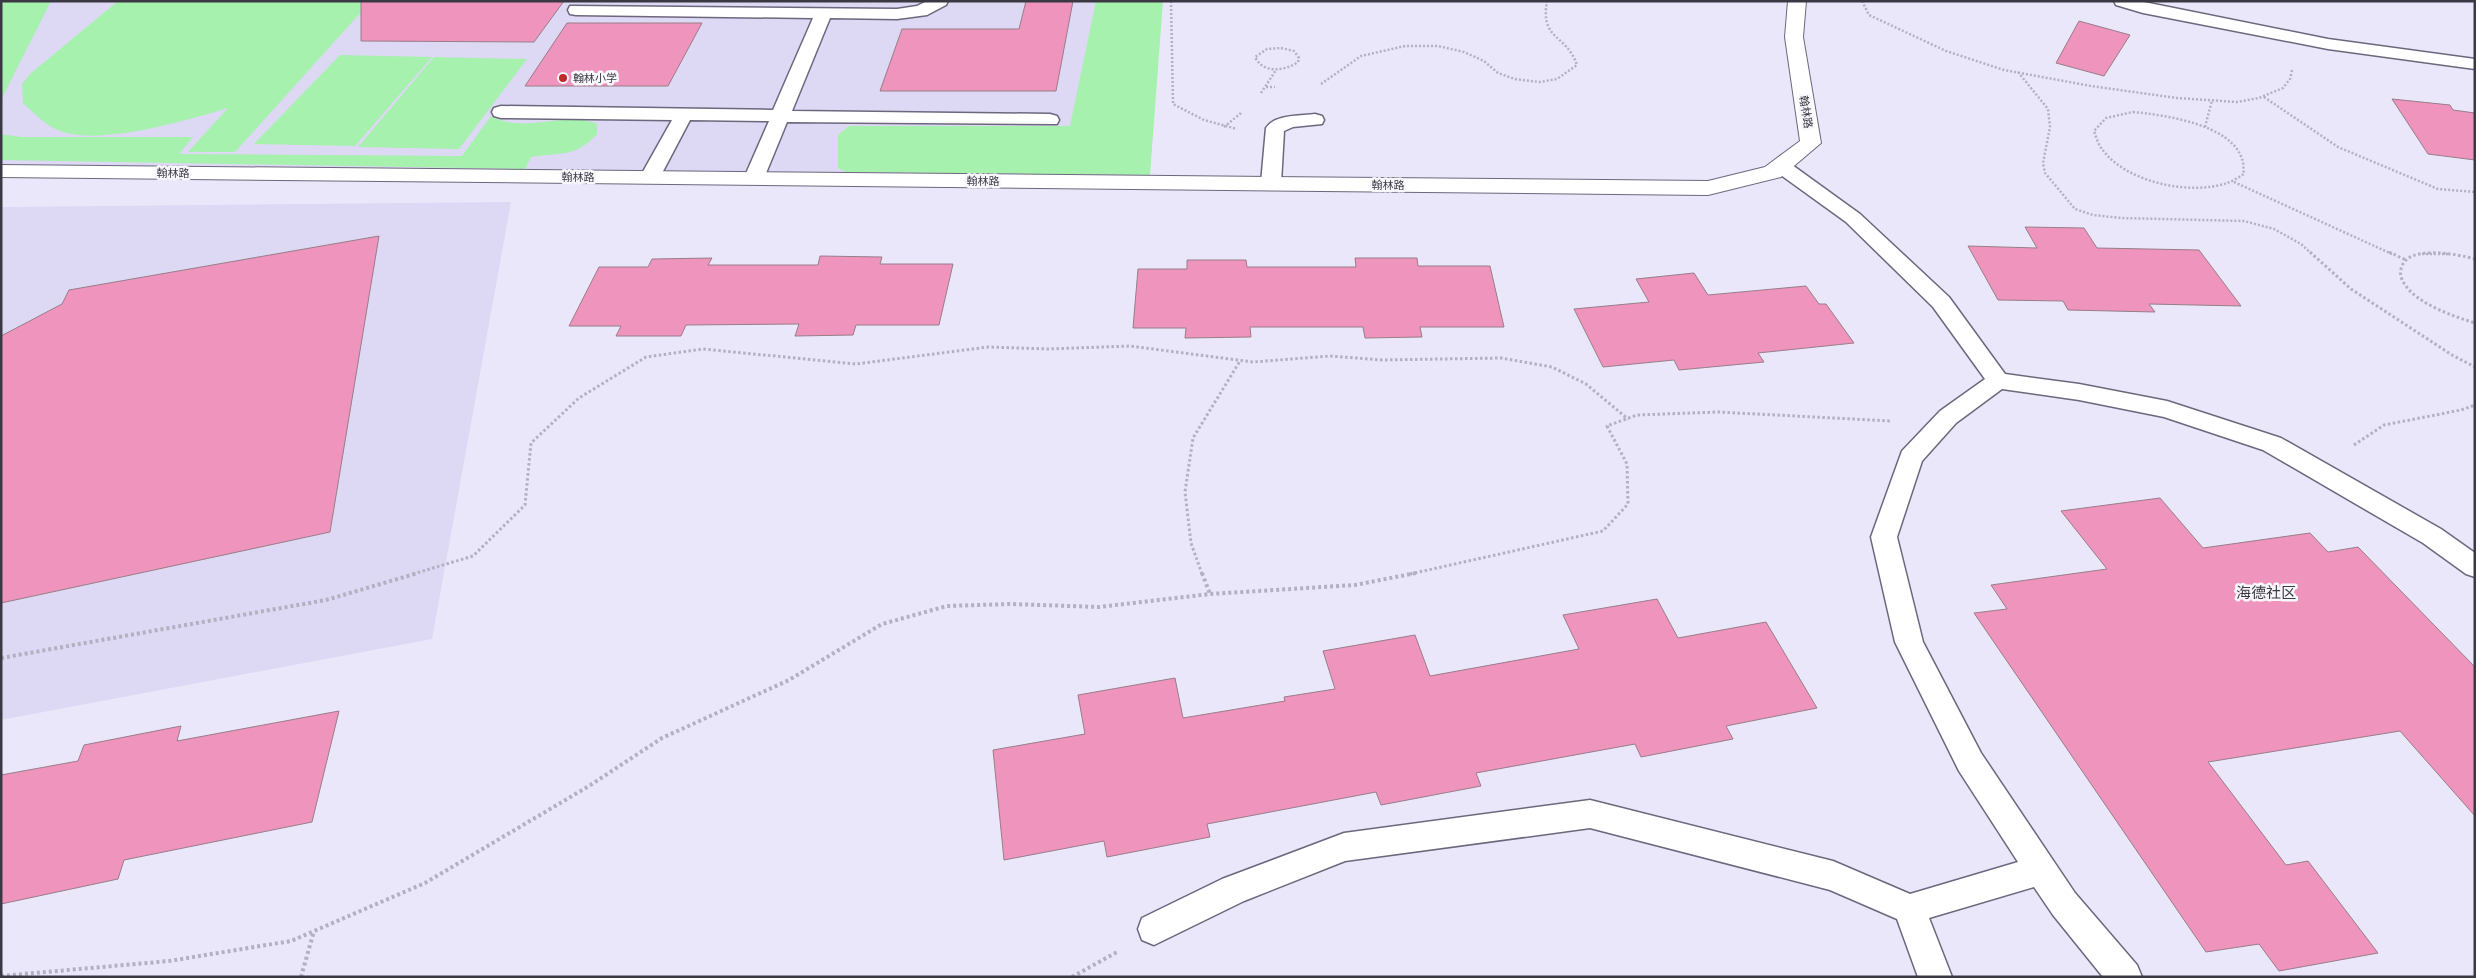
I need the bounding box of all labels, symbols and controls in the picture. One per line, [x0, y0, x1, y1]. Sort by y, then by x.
place label: 翰林小学 [573, 71, 617, 85]
marker: 翰林小学 [557, 72, 569, 84]
street label: 翰林路 [1797, 95, 1815, 129]
street label: 翰林路 [156, 166, 190, 180]
street label: 翰林路 [561, 170, 595, 184]
street label: 翰林路 [966, 174, 1000, 188]
street label: 翰林路 [1371, 178, 1405, 192]
district label: 海德社区 [2236, 583, 2296, 602]

